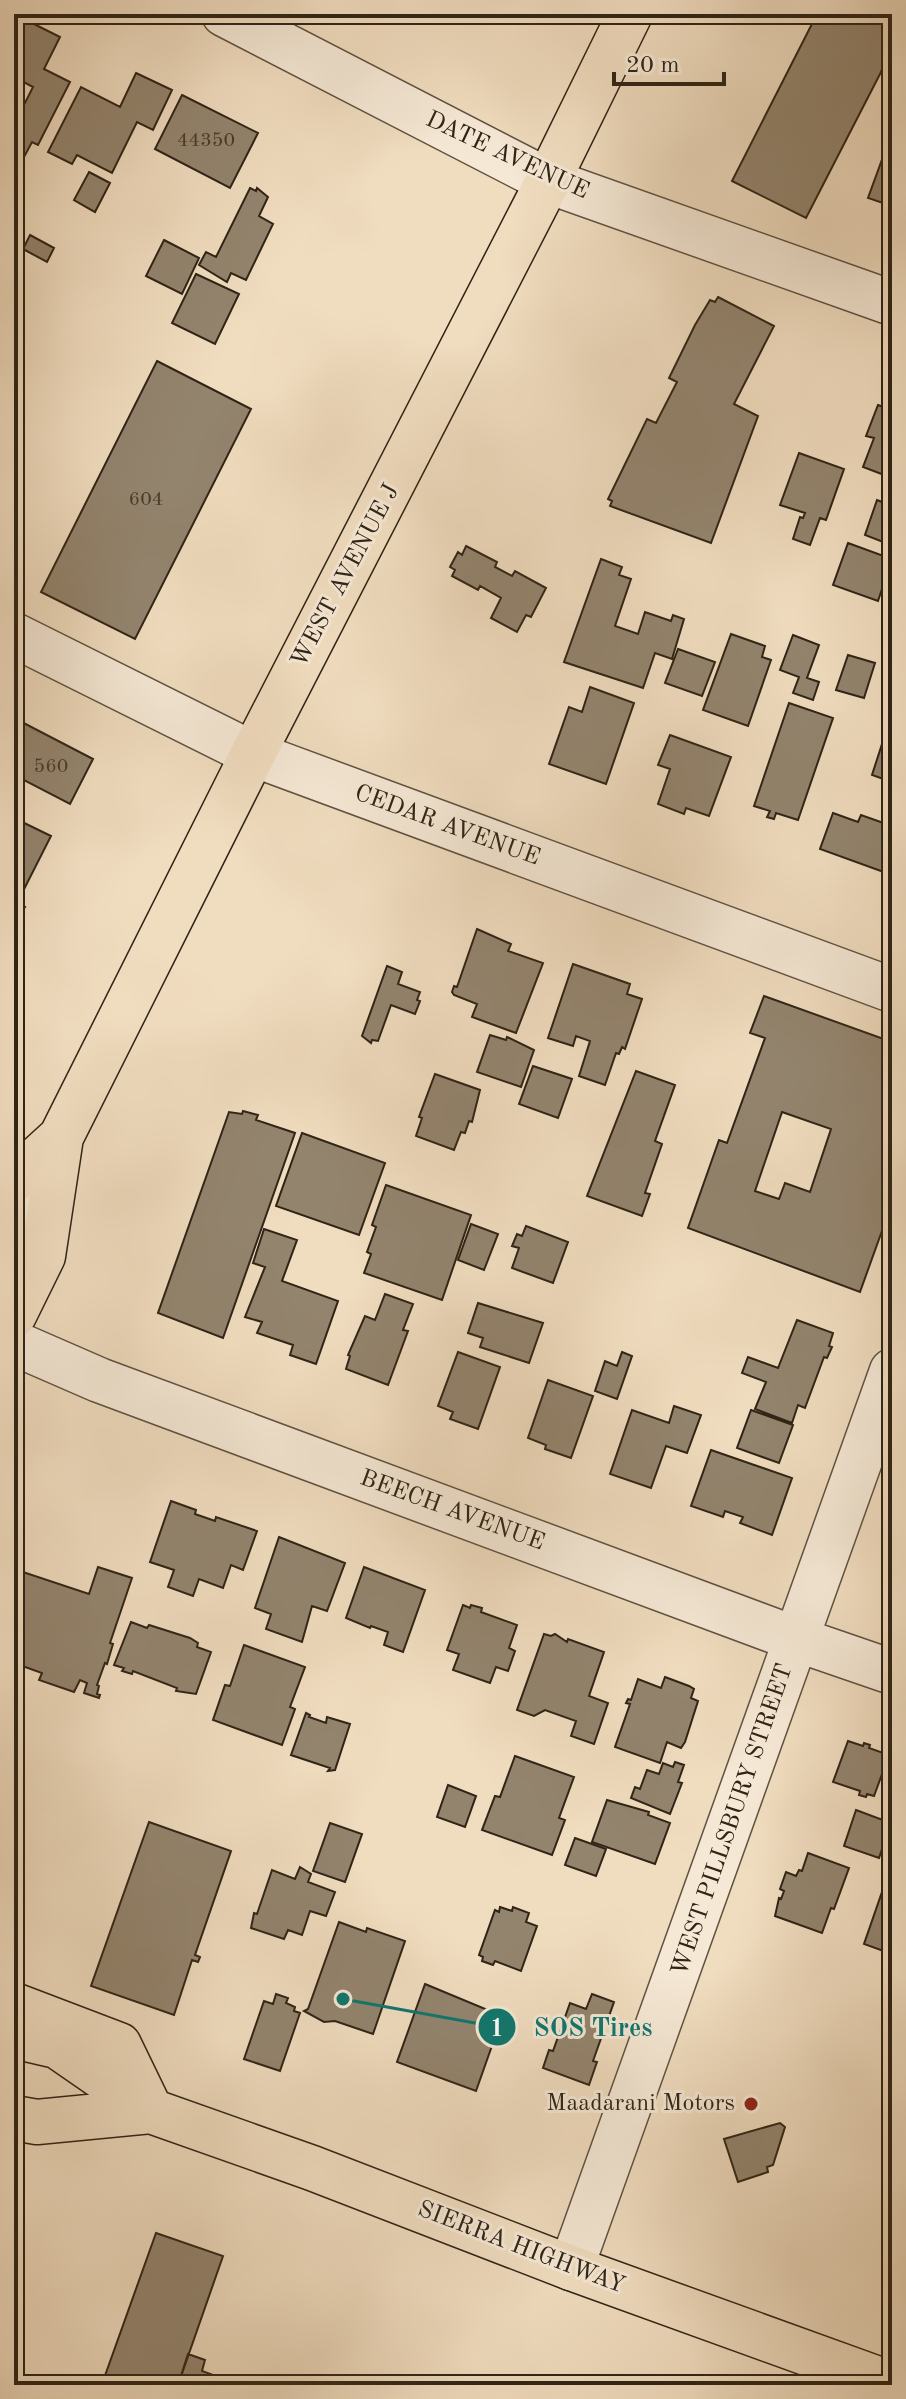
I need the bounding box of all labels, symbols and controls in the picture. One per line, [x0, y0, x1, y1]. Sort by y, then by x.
scale bar [614, 36, 724, 86]
text: 20 m [626, 54, 680, 78]
street label: DATE AVENUE [422, 108, 592, 204]
house number: 44350 [177, 131, 235, 151]
street label: WEST AVENUE J [288, 480, 404, 672]
house number: 604 [129, 490, 163, 510]
house number: 560 [34, 757, 68, 777]
street label: CEDAR AVENUE [351, 781, 543, 871]
street label: BEECH AVENUE [356, 1466, 548, 1556]
street label: WEST PILLSBURY STREET [668, 1661, 798, 1979]
callout: SOS Tires [477, 2002, 668, 2052]
text: SOS Tires [533, 2016, 653, 2042]
text: 1 [490, 2018, 504, 2042]
place label: Maadarani Motors [546, 2092, 735, 2116]
marker: Maadarani Motors [742, 2095, 760, 2113]
street label: SIERRA HIGHWAY [414, 2197, 628, 2299]

